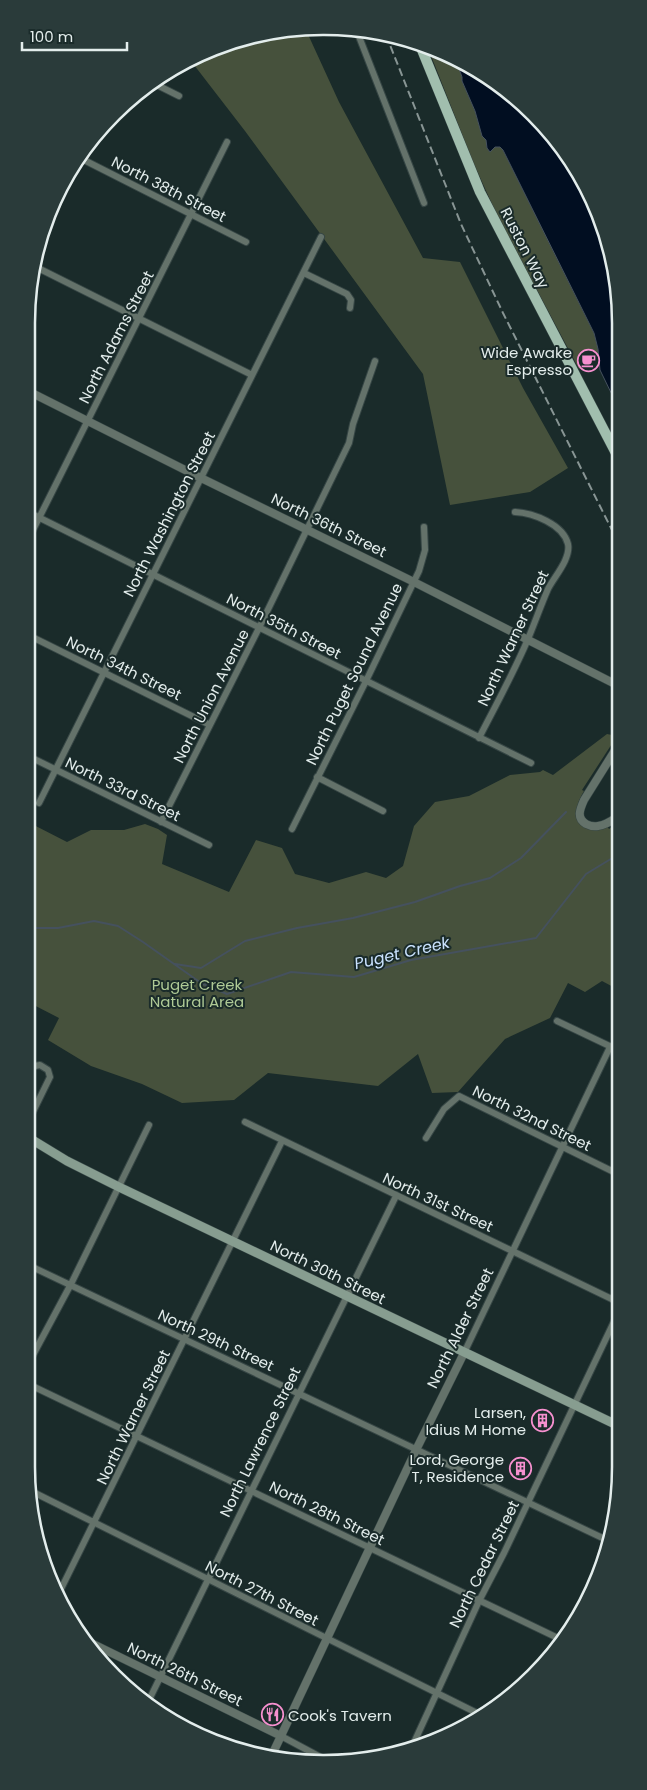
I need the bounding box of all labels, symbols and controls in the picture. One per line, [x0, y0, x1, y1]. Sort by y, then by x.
scale bar [22, 20, 128, 52]
text: 100 m [30, 26, 73, 47]
street label: North 38th Street [108, 151, 230, 227]
street label: Ruston Way [496, 204, 555, 293]
street label: North Adams Street [73, 267, 159, 407]
place label: Wide Awake Espresso [481, 342, 572, 380]
cafe icon: Wide Awake Espresso [576, 349, 600, 373]
street label: North Washington Street [118, 428, 220, 600]
street label: North 36th Street [268, 488, 390, 562]
street label: North Warner Street [472, 567, 554, 709]
street label: North Puget Sound Avenue [301, 579, 407, 769]
street label: North 35th Street [223, 588, 345, 664]
street label: North Union Avenue [168, 625, 254, 767]
street label: North 34th Street [63, 631, 185, 705]
street label: North 33rd Street [62, 752, 184, 826]
water label: Puget Creek [352, 931, 453, 975]
park label: Puget Creek Natural Area [150, 974, 244, 1012]
street label: North 32nd Street [469, 1080, 595, 1156]
street label: North 31st Street [379, 1167, 497, 1237]
street label: North 30th Street [267, 1235, 389, 1309]
street label: North Alder Street [422, 1264, 498, 1392]
street label: North 29th Street [155, 1304, 277, 1376]
street label: North Warner Street [91, 1346, 175, 1488]
street label: North Lawrence Street [214, 1363, 306, 1521]
place label: Larsen, Idius M Home [425, 1402, 526, 1440]
building icon: Larsen, Idius M Home [530, 1409, 554, 1433]
place label: Lord, George T, Residence [410, 1449, 504, 1487]
building icon: Lord, George T, Residence [508, 1456, 532, 1480]
street label: North 28th Street [266, 1476, 388, 1550]
street label: North Cedar Street [444, 1497, 524, 1631]
street label: North 27th Street [202, 1555, 322, 1631]
street label: North 26th Street [124, 1637, 246, 1711]
restaurant icon: Cook's Tavern [260, 1703, 284, 1727]
place label: Cook's Tavern [288, 1705, 392, 1726]

